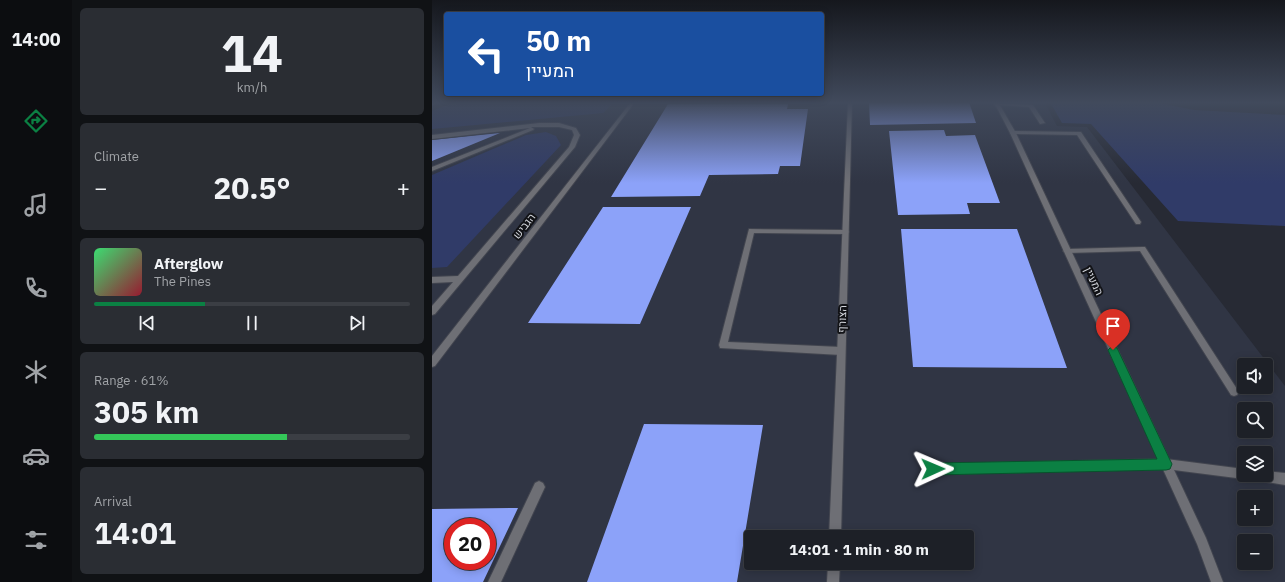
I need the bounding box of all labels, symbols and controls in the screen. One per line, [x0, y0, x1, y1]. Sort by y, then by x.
text: 14 [221, 19, 283, 86]
text: 50 m [526, 22, 591, 59]
text: 14:00 [11, 28, 61, 51]
icon: left [460, 28, 512, 80]
text: המעיין [526, 59, 574, 82]
text: km/h [237, 79, 267, 96]
icon: directions [22, 107, 50, 135]
text: Climate [94, 148, 139, 165]
text: 20.5° [213, 168, 291, 207]
text: − [94, 173, 107, 202]
text: + [397, 173, 410, 202]
icon: music [22, 191, 50, 219]
street label: הגביש [510, 210, 538, 242]
text: Afterglow [154, 254, 223, 273]
street label: המעיין [1081, 265, 1107, 297]
text: The Pines [154, 273, 211, 290]
icon: phone [22, 274, 50, 302]
street label: הצורף [835, 305, 849, 333]
pin [1096, 309, 1130, 350]
icon: previous [136, 312, 158, 334]
icon: pause [241, 312, 263, 334]
icon: next [346, 312, 368, 334]
icon: arrive [1102, 315, 1124, 337]
icon: climate [22, 358, 50, 386]
map controls [1237, 358, 1273, 570]
button: sound [1237, 358, 1273, 394]
text: Range · 61% [94, 372, 168, 389]
text: 305 km [94, 392, 199, 431]
button: search [1237, 402, 1273, 438]
icon: car [22, 442, 50, 470]
button: layers [1237, 446, 1273, 482]
position arrow [912, 448, 954, 490]
button: + [1237, 490, 1273, 526]
text: Arrival [94, 493, 132, 510]
text: 14:01 [94, 513, 176, 552]
speed limit sign: 20 [444, 518, 496, 570]
icon: filters [22, 526, 50, 554]
button: − [1237, 534, 1273, 570]
text: 14:01 · 1 min · 80 m [789, 540, 929, 559]

